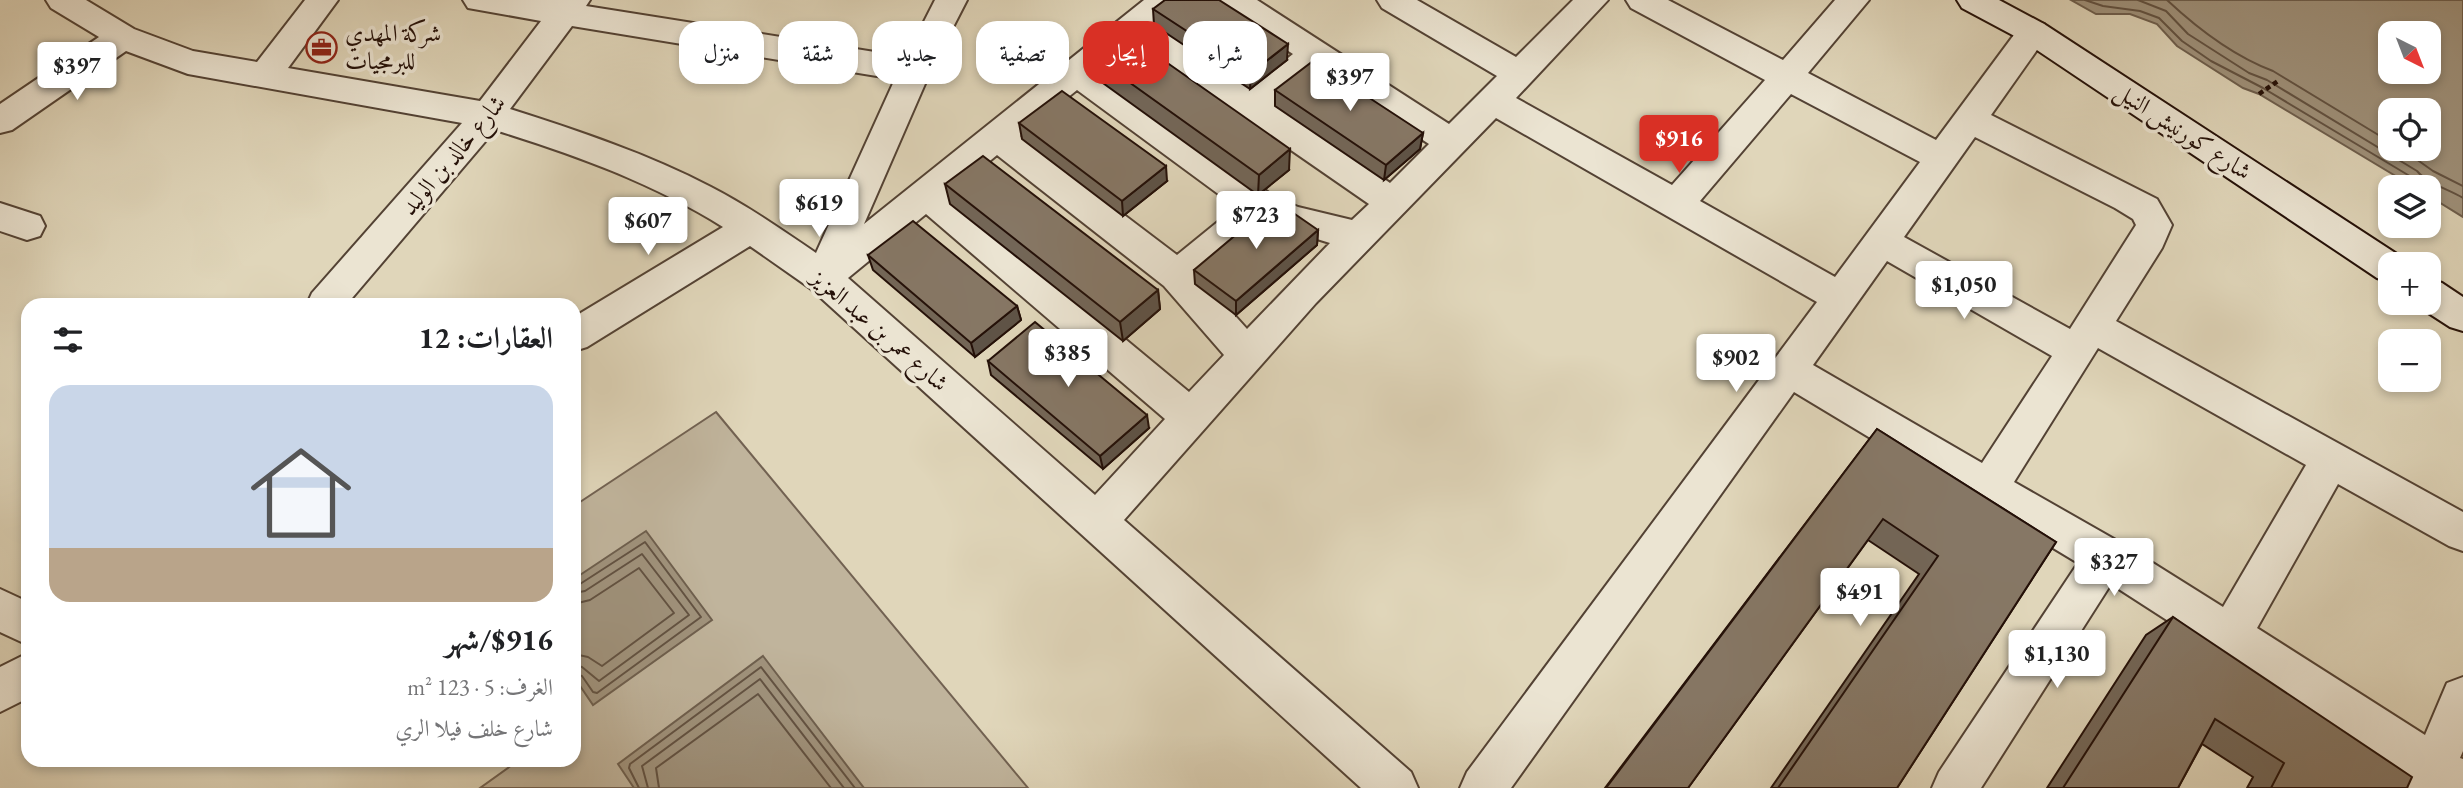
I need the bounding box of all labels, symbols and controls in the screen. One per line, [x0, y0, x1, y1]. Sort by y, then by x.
place label: شركة المهدي للبرمجيات [345, 17, 441, 76]
chip: منزل [679, 21, 764, 84]
chip: شقة [778, 21, 858, 84]
chip: جديد [872, 21, 962, 84]
chip: تصفية [976, 21, 1069, 84]
chip: إيجار [1083, 21, 1169, 84]
chip: شراء [1183, 21, 1267, 84]
north arrow [2378, 21, 2441, 84]
map controls [2378, 21, 2441, 392]
office icon: شركة المهدي للبرمجيات [305, 30, 339, 64]
pin: $397 [36, 42, 118, 102]
text: $397 [53, 50, 101, 80]
pin: $397 [1309, 54, 1391, 113]
text: $397 [1326, 61, 1374, 91]
street label: شارع كورنيش النيل [2106, 75, 2258, 191]
street label: شارع خالد بن الوليد [393, 88, 516, 225]
button: locate [2378, 98, 2441, 161]
pin: $916 [1638, 116, 1720, 175]
text: $916 [1655, 123, 1703, 153]
button: layers [2378, 175, 2441, 238]
pin: $619 [778, 180, 860, 239]
text: $619 [795, 187, 843, 217]
pin: $723 [1215, 191, 1297, 251]
pin: $607 [607, 198, 689, 257]
text: $723 [1232, 199, 1280, 229]
text: $607 [624, 205, 672, 235]
button: + [2378, 252, 2441, 315]
street label: شارع عمر بن عبد العزيز [800, 259, 956, 402]
pin: $1,050 [1907, 262, 2021, 321]
text: $1,050 [1932, 269, 1996, 299]
text: العقارات: 12 [418, 318, 553, 357]
icon: filters [49, 321, 87, 359]
button: − [2378, 329, 2441, 392]
pin: $385 [1027, 330, 1109, 389]
pin: $902 [1695, 334, 1777, 394]
text: $385 [1044, 337, 1092, 367]
text: $902 [1712, 342, 1760, 372]
icon: home [238, 430, 364, 556]
pin: $327 [2073, 538, 2155, 598]
text: $327 [2090, 546, 2138, 576]
pin: $491 [1819, 568, 1901, 628]
text: $491 [1836, 576, 1884, 606]
text: $916/شهر [445, 620, 553, 659]
pin: $1,130 [2000, 630, 2114, 690]
text: $1,130 [2025, 638, 2089, 668]
text: الغرف: 5 · 123 m² [407, 672, 553, 702]
text: شارع خلف فيلا الري [395, 713, 553, 743]

